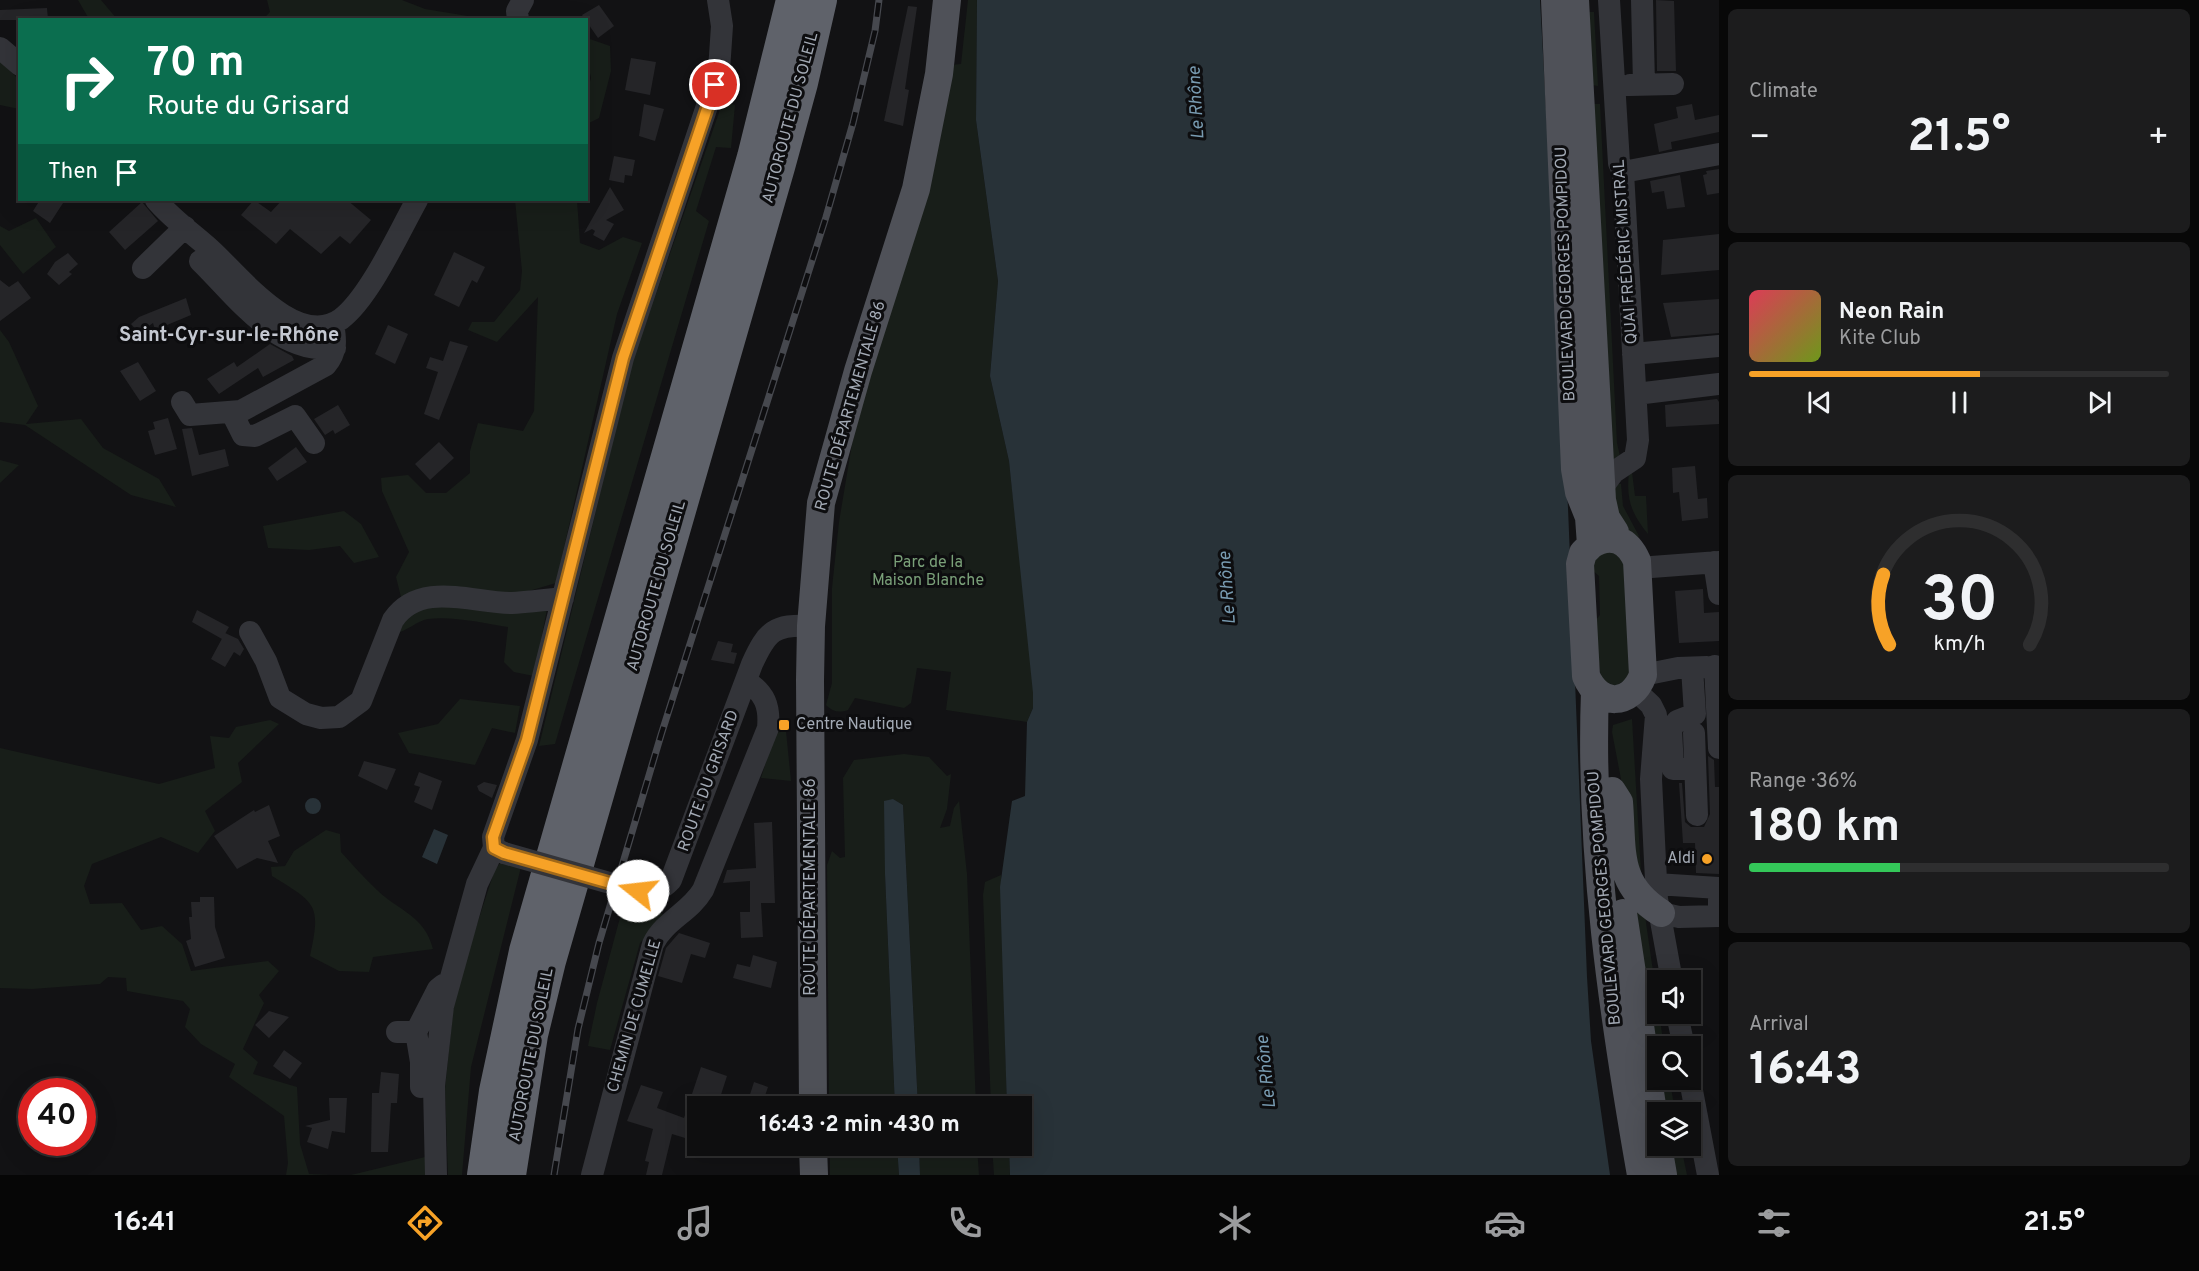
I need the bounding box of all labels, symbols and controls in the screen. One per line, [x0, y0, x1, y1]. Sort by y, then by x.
street label: AUTOROUTE DU SOLEIL [759, 30, 823, 206]
text: 70 m [147, 38, 245, 91]
icon: right [48, 42, 126, 120]
pin [689, 59, 740, 110]
water label: Le Rhône [1184, 65, 1210, 140]
icon: arrive [698, 68, 731, 101]
text: Climate [1749, 79, 1818, 105]
text: Route du Grisard [147, 90, 350, 124]
text: 21.5° [1908, 110, 2010, 167]
text: − [1749, 118, 1770, 160]
text: + [2148, 118, 2169, 160]
street label: BOULEVARD GEORGES POMPIDOU [1552, 146, 1580, 402]
icon: arrive [110, 156, 143, 189]
text: Then [48, 159, 98, 186]
street label: QUAI FRÉDÉRIC MISTRAL [1608, 159, 1642, 345]
street label: ROUTE DÉPARTEMENTALE 86 [809, 298, 891, 513]
text: Neon Rain [1839, 299, 1944, 326]
district label: Saint-Cyr-sur-le-Rhône [119, 323, 339, 349]
text: Kite Club [1839, 326, 1921, 352]
icon: previous [1803, 386, 1836, 419]
icon: pause [1943, 386, 1976, 419]
icon: next [2083, 386, 2116, 419]
street label: AUTOROUTE DU SOLEIL [623, 499, 691, 673]
water label: Le Rhône [1214, 550, 1242, 625]
park label: Parc de la Maison Blanche [872, 553, 984, 591]
text: 30 [1920, 564, 1998, 643]
text: km/h [1933, 631, 1985, 658]
street label: ROUTE DU GRISARD [674, 708, 744, 854]
place label: Centre Nautique [796, 715, 912, 735]
marker: Centre Nautique [777, 718, 791, 732]
text: Range · 36% [1749, 769, 1857, 795]
street label: BOULEVARD GEORGES POMPIDOU [1584, 770, 1626, 1026]
street label: ROUTE DÉPARTEMENTALE 86 [799, 778, 821, 996]
text: 180 km [1749, 800, 1900, 857]
place label: Aldi [1667, 849, 1695, 869]
marker: Aldi [1700, 852, 1714, 866]
position arrow [606, 859, 670, 923]
street label: CHEMIN DE CUMELLE [604, 937, 666, 1095]
street label: AUTOROUTE DU SOLEIL [505, 967, 559, 1143]
map controls [1647, 970, 1701, 1156]
button: sound [1647, 970, 1701, 1024]
text: Arrival [1749, 1012, 1809, 1038]
water label: Le Rhône [1252, 1034, 1282, 1110]
button: search [1647, 1036, 1701, 1090]
text: 16:43 [1749, 1043, 1861, 1100]
speed limit sign: 40 [18, 1078, 96, 1156]
button: layers [1647, 1102, 1701, 1156]
text: 16:43 · 2 min · 430 m [759, 1112, 960, 1139]
icon: directions [404, 1202, 446, 1244]
icon: music [674, 1202, 716, 1244]
icon: phone [944, 1202, 986, 1244]
icon: climate [1214, 1202, 1256, 1244]
icon: car [1484, 1202, 1526, 1244]
icon: filters [1753, 1202, 1795, 1244]
text: 16:41 [114, 1206, 176, 1240]
text: 21.5° [2023, 1206, 2085, 1240]

